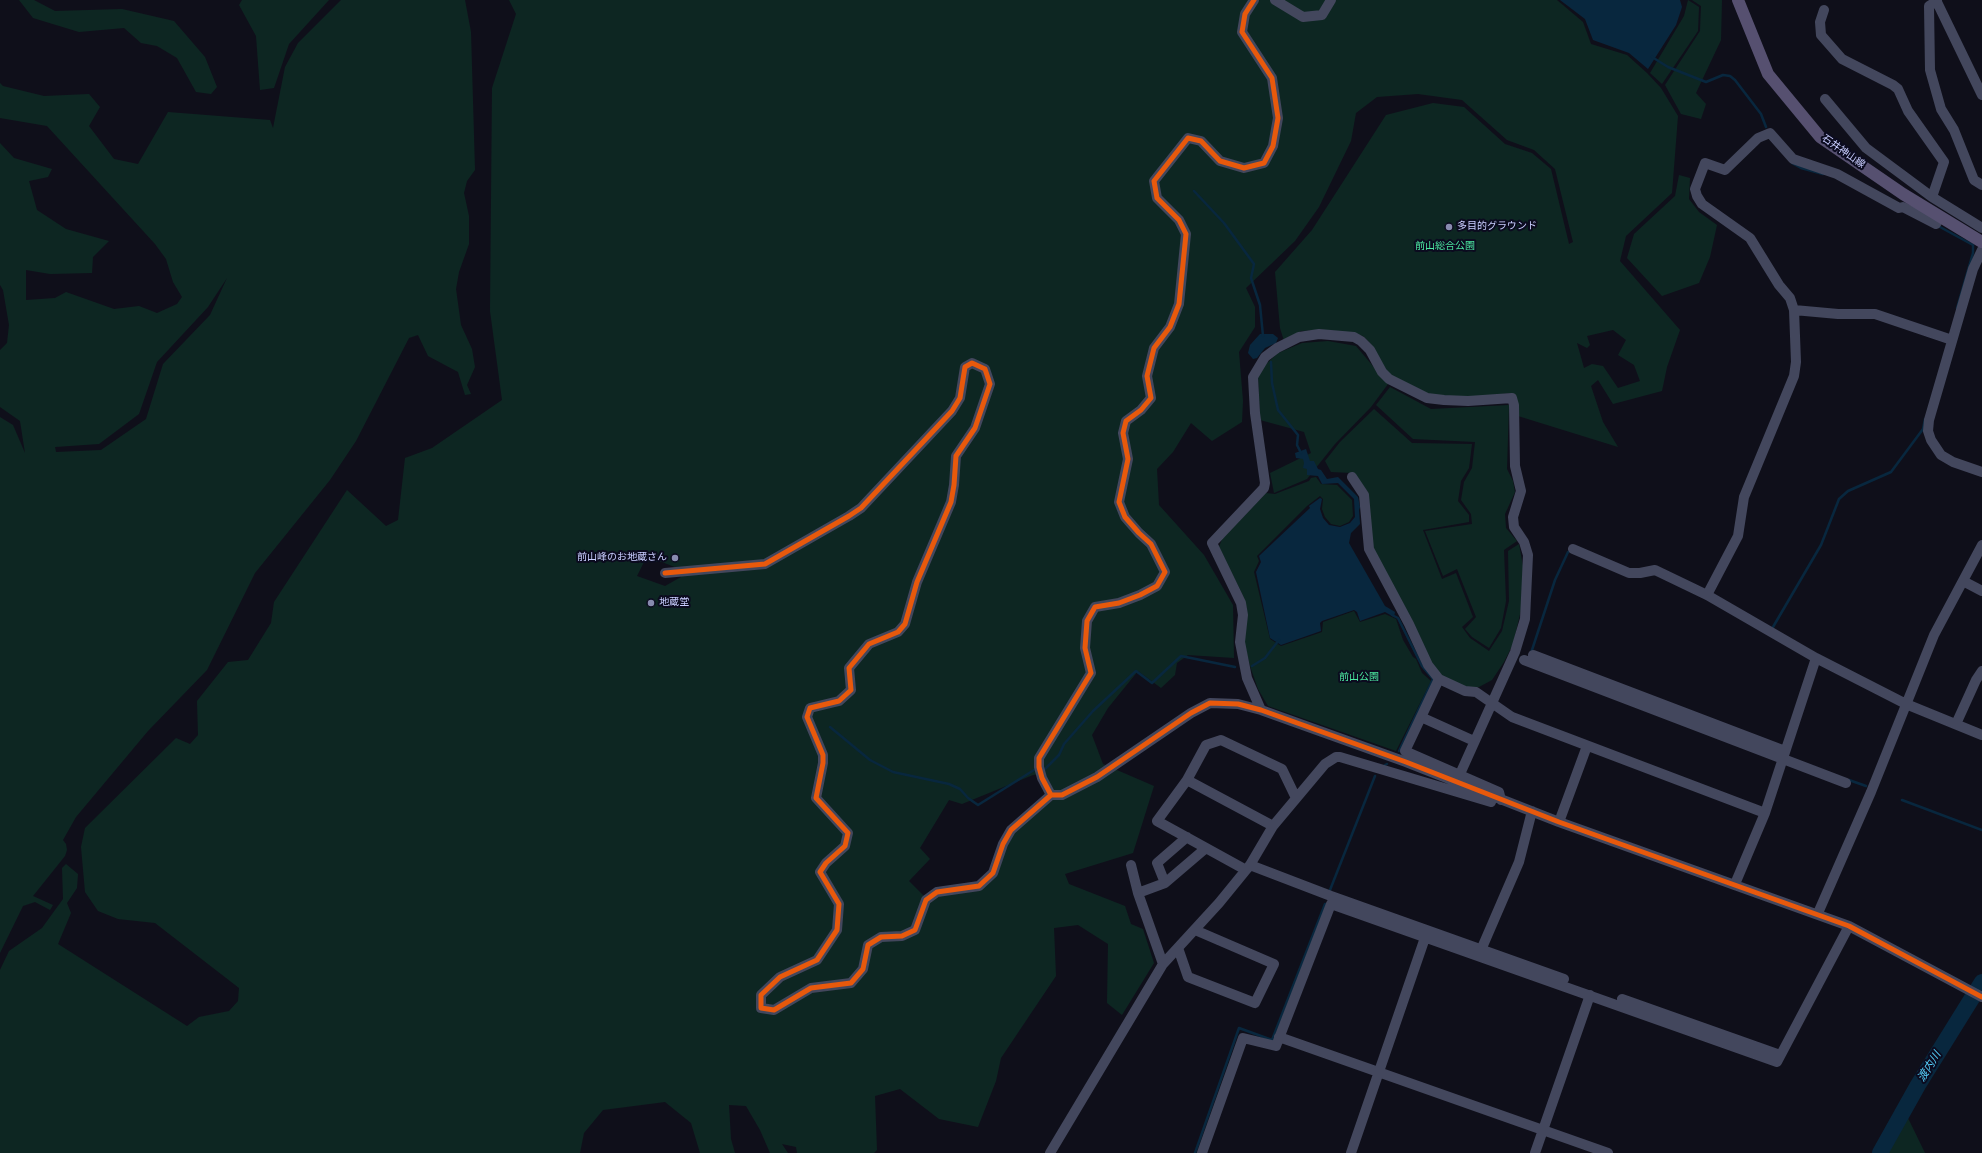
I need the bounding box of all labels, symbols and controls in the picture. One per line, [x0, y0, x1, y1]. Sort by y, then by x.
street label: 石井神山線 [1819, 133, 1867, 171]
place label: 多目的グラウンド [1457, 221, 1537, 233]
marker: 多目的グラウンド [1444, 222, 1454, 232]
park label: 前山総合公園 [1415, 241, 1475, 253]
place label: 前山峰のお地蔵さん [577, 552, 667, 564]
marker: 前山峰のお地蔵さん [670, 553, 680, 563]
place label: 地蔵堂 [659, 597, 689, 609]
marker: 地蔵堂 [646, 598, 656, 608]
park label: 前山公園 [1339, 672, 1379, 684]
water label: 渡内川 [1916, 1050, 1944, 1084]

